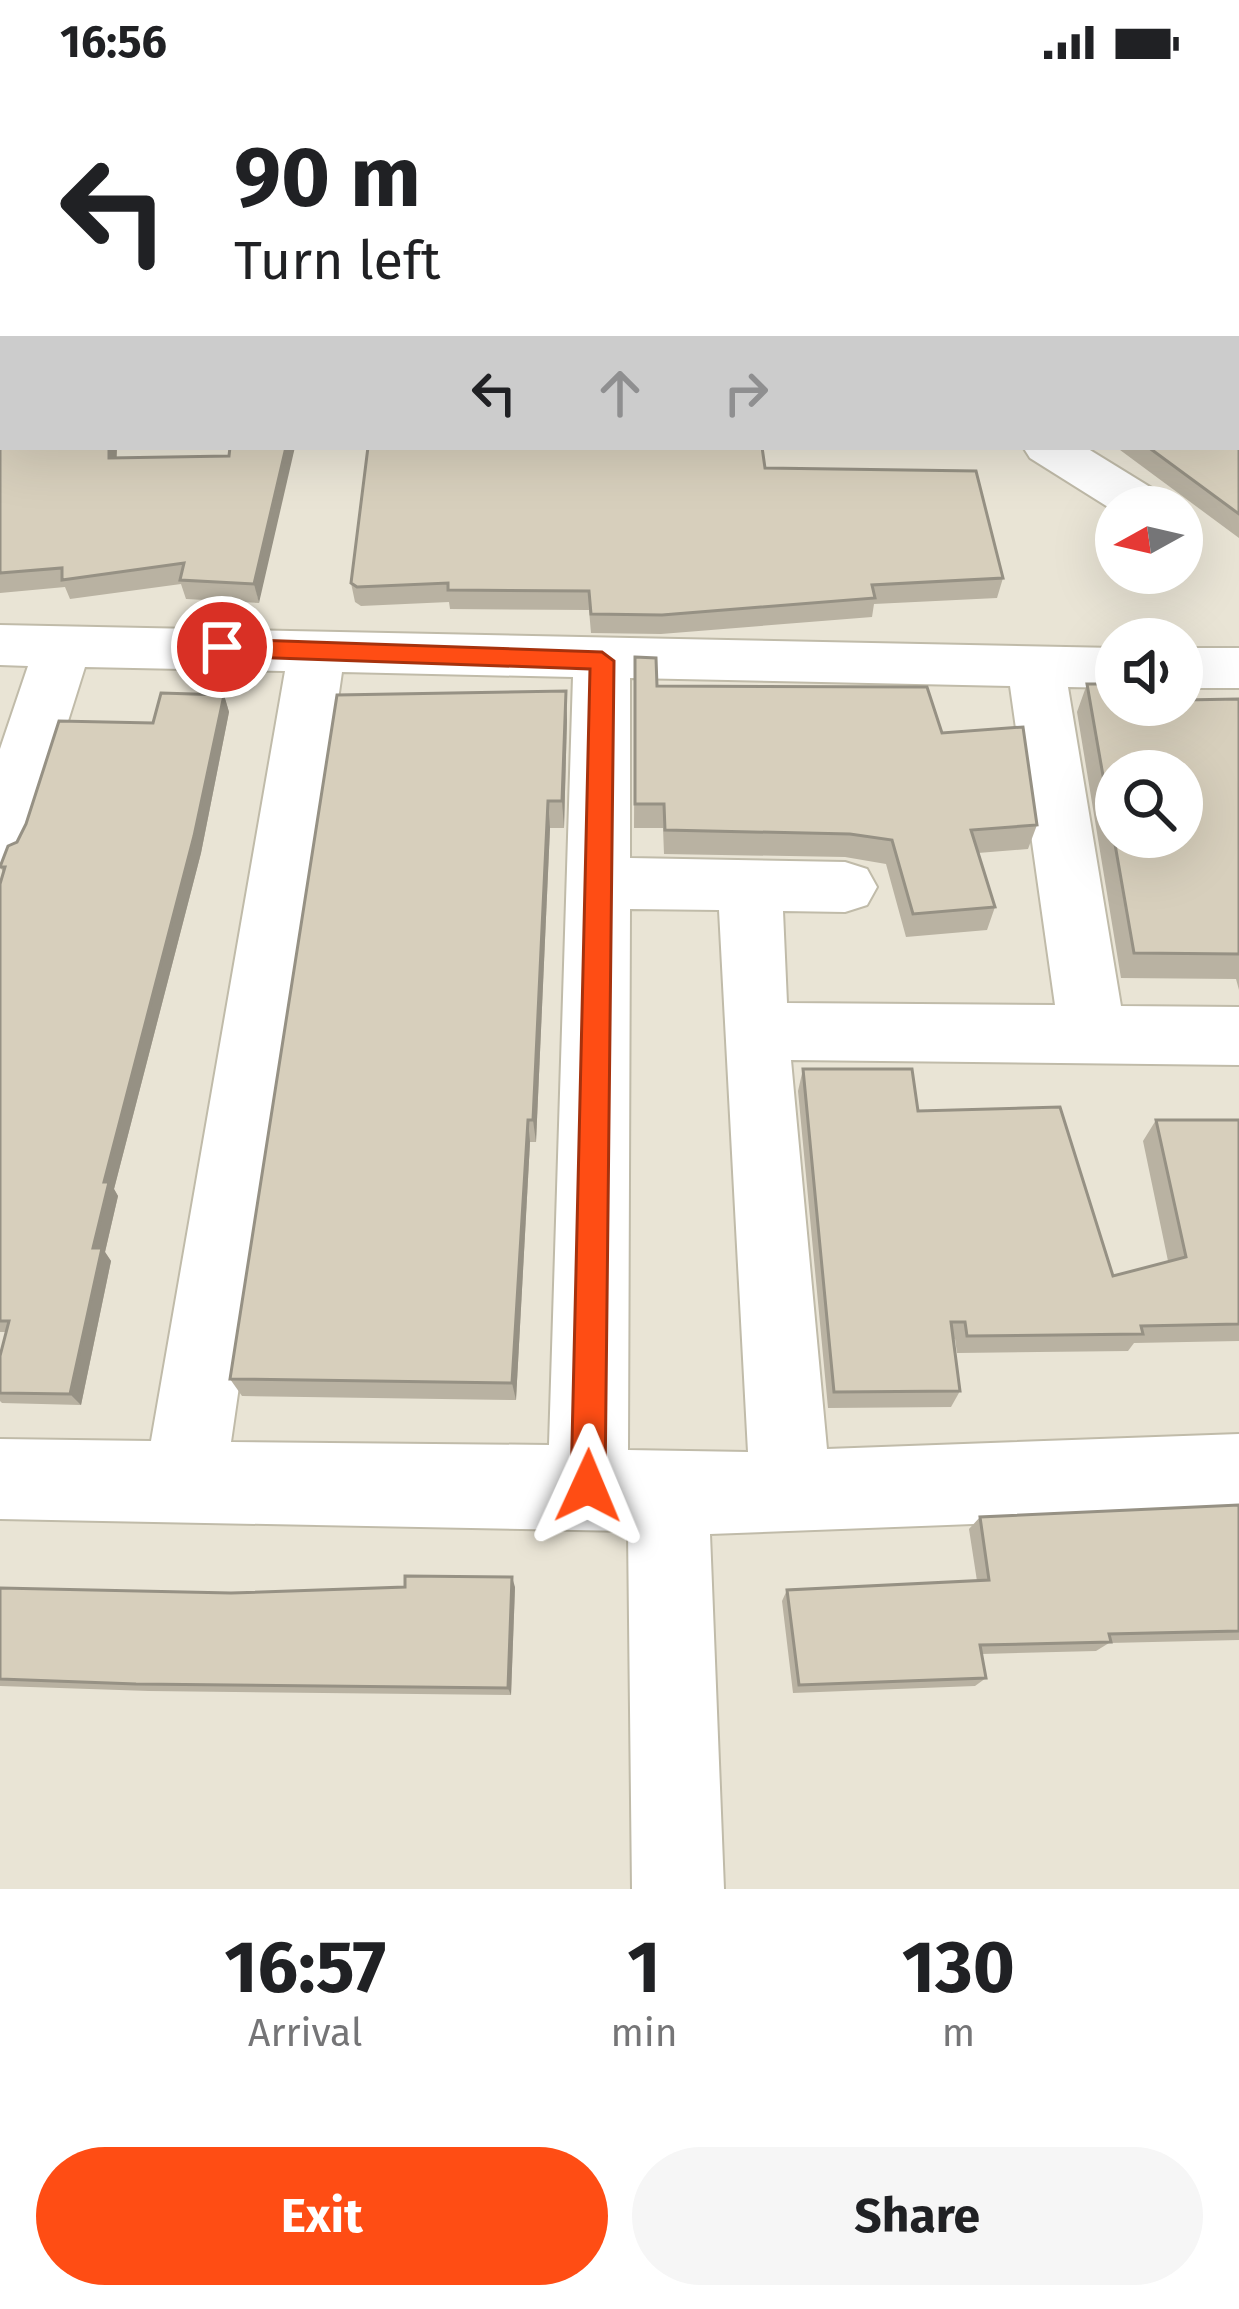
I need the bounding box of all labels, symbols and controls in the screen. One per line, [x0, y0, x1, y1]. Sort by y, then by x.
text: 16:56 [60, 15, 167, 69]
text: 90 m [234, 127, 421, 228]
icon: left [36, 132, 192, 288]
text: Turn left [234, 229, 441, 293]
icon: left [461, 360, 527, 426]
icon: ahead [587, 360, 653, 426]
icon: right [713, 360, 779, 426]
north arrow [1095, 486, 1203, 594]
map controls [1095, 486, 1203, 858]
pin [171, 596, 273, 698]
icon: arrive [189, 614, 255, 680]
button: sound [1095, 618, 1203, 726]
button: search [1095, 750, 1203, 858]
position arrow [525, 1423, 651, 1549]
text: 16:57 [224, 1925, 386, 2011]
text: 1 [627, 1925, 661, 2011]
text: 130 [902, 1925, 1015, 2011]
text: Arrival [248, 2010, 362, 2056]
text: min [610, 2010, 678, 2056]
text: m [942, 2010, 975, 2056]
button: Exit [36, 2147, 608, 2285]
button: Share [632, 2147, 1203, 2285]

